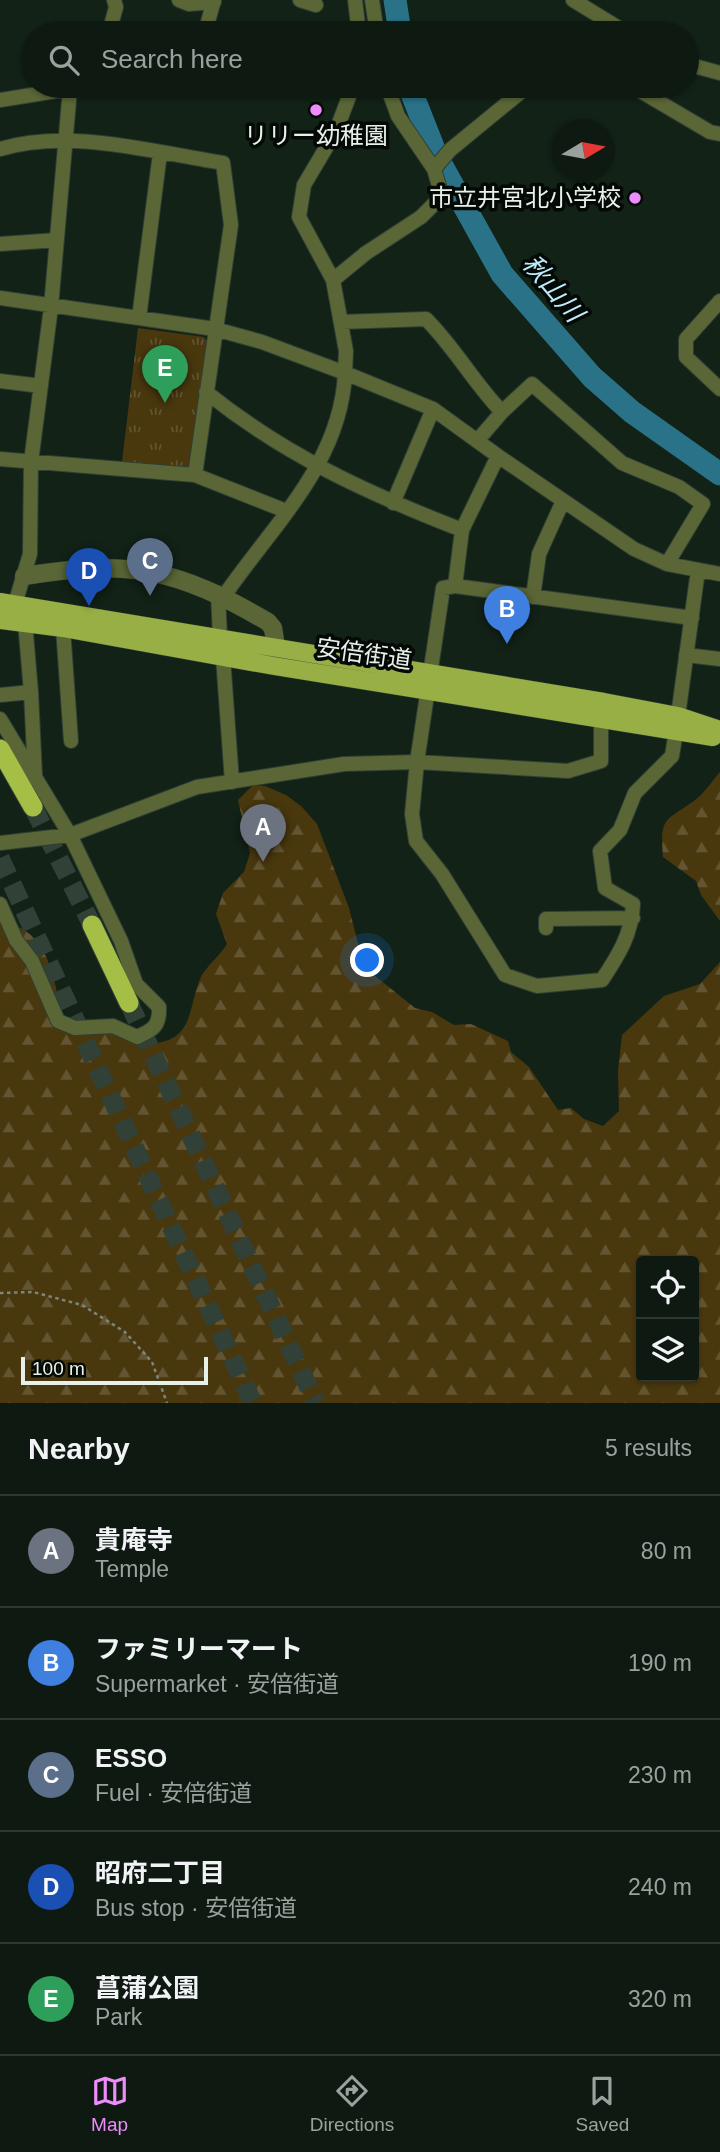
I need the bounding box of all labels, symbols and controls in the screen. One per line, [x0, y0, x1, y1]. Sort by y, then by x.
search box [21, 21, 699, 98]
icon: search [45, 41, 83, 79]
text: Search here [101, 44, 243, 74]
marker: リリー幼稚園 [308, 102, 324, 118]
north arrow [552, 119, 615, 182]
place label: リリー幼稚園 [244, 122, 388, 149]
place label: 市立井宮北小学校 [429, 184, 621, 211]
marker: 市立井宮北小学校 [627, 190, 643, 206]
water label: 秋山川 [516, 248, 591, 330]
pin: E [142, 345, 188, 403]
pin: C [127, 538, 173, 596]
pin: D [66, 548, 112, 606]
pin: B [484, 586, 530, 644]
street label: 安倍街道 [315, 633, 413, 674]
pin: A [240, 804, 286, 862]
your location [350, 943, 384, 977]
map controls [636, 1256, 699, 1382]
button: locate [636, 1256, 699, 1319]
button: layers [636, 1319, 699, 1382]
scale bar [21, 1354, 208, 1386]
text: 100 m [32, 1358, 85, 1379]
text: Nearby [28, 1432, 130, 1465]
text: 5 results [605, 1435, 692, 1461]
text: 貴庵寺 [95, 1525, 173, 1555]
text: A [43, 1538, 59, 1564]
text: 80 m [641, 1538, 692, 1564]
text: Temple [95, 1556, 169, 1582]
text: ファミリーマート [95, 1634, 303, 1664]
text: B [43, 1650, 59, 1676]
text: 190 m [628, 1650, 692, 1676]
text: Supermarket · 安倍街道 [95, 1671, 339, 1697]
text: ESSO [95, 1743, 167, 1773]
text: C [43, 1762, 59, 1788]
text: 230 m [628, 1762, 692, 1788]
text: Fuel · 安倍街道 [95, 1780, 252, 1806]
text: 昭府二丁目 [95, 1858, 225, 1888]
text: D [43, 1874, 59, 1900]
text: 240 m [628, 1874, 692, 1900]
text: Bus stop · 安倍街道 [95, 1895, 297, 1921]
text: 菖蒲公園 [95, 1973, 199, 2003]
text: E [43, 1986, 59, 2012]
text: 320 m [628, 1986, 692, 2012]
text: Park [95, 2004, 142, 2030]
tab: Map [91, 2072, 129, 2136]
tab: Directions [310, 2072, 394, 2136]
tab: Saved [575, 2072, 629, 2136]

